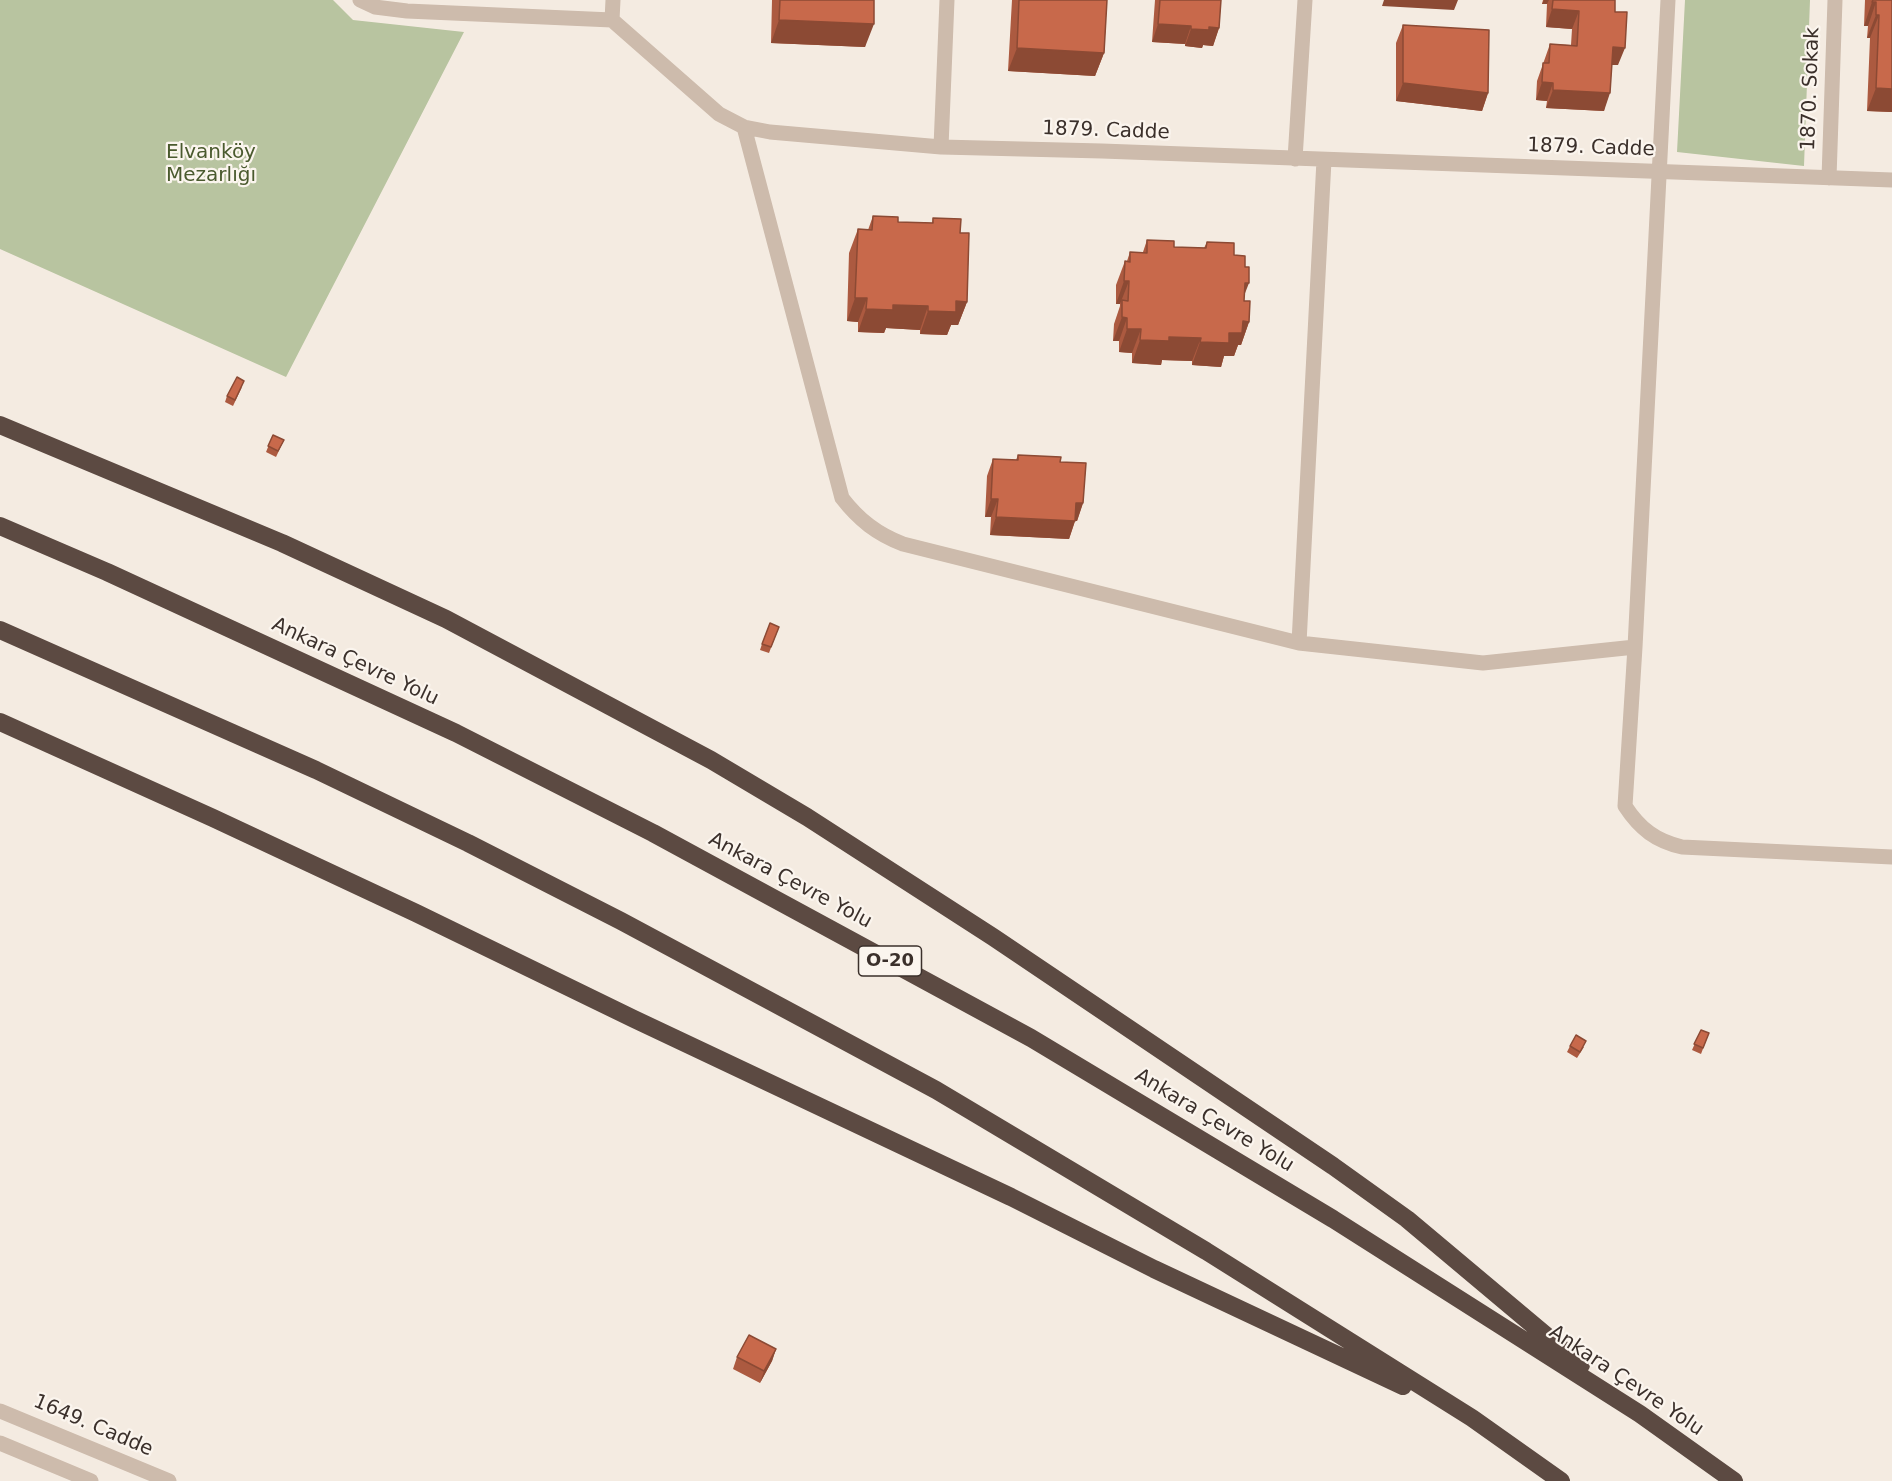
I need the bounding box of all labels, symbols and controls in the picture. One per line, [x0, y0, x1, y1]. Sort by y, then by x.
street label: 1870. Sokak [1797, 27, 1825, 151]
street label: 1879. Cadde [1042, 117, 1170, 145]
street label: 1879. Cadde [1527, 134, 1655, 162]
park label: Elvanköy Mezarlığı [166, 141, 256, 188]
street label: Ankara Çevre Yolu [268, 613, 442, 711]
street label: Ankara Çevre Yolu [704, 828, 876, 934]
road number: O-20 [858, 946, 922, 976]
street label: Ankara Çevre Yolu [1130, 1064, 1298, 1178]
street label: Ankara Çevre Yolu [1544, 1320, 1708, 1442]
street label: 1649. Cadde [30, 1390, 156, 1462]

